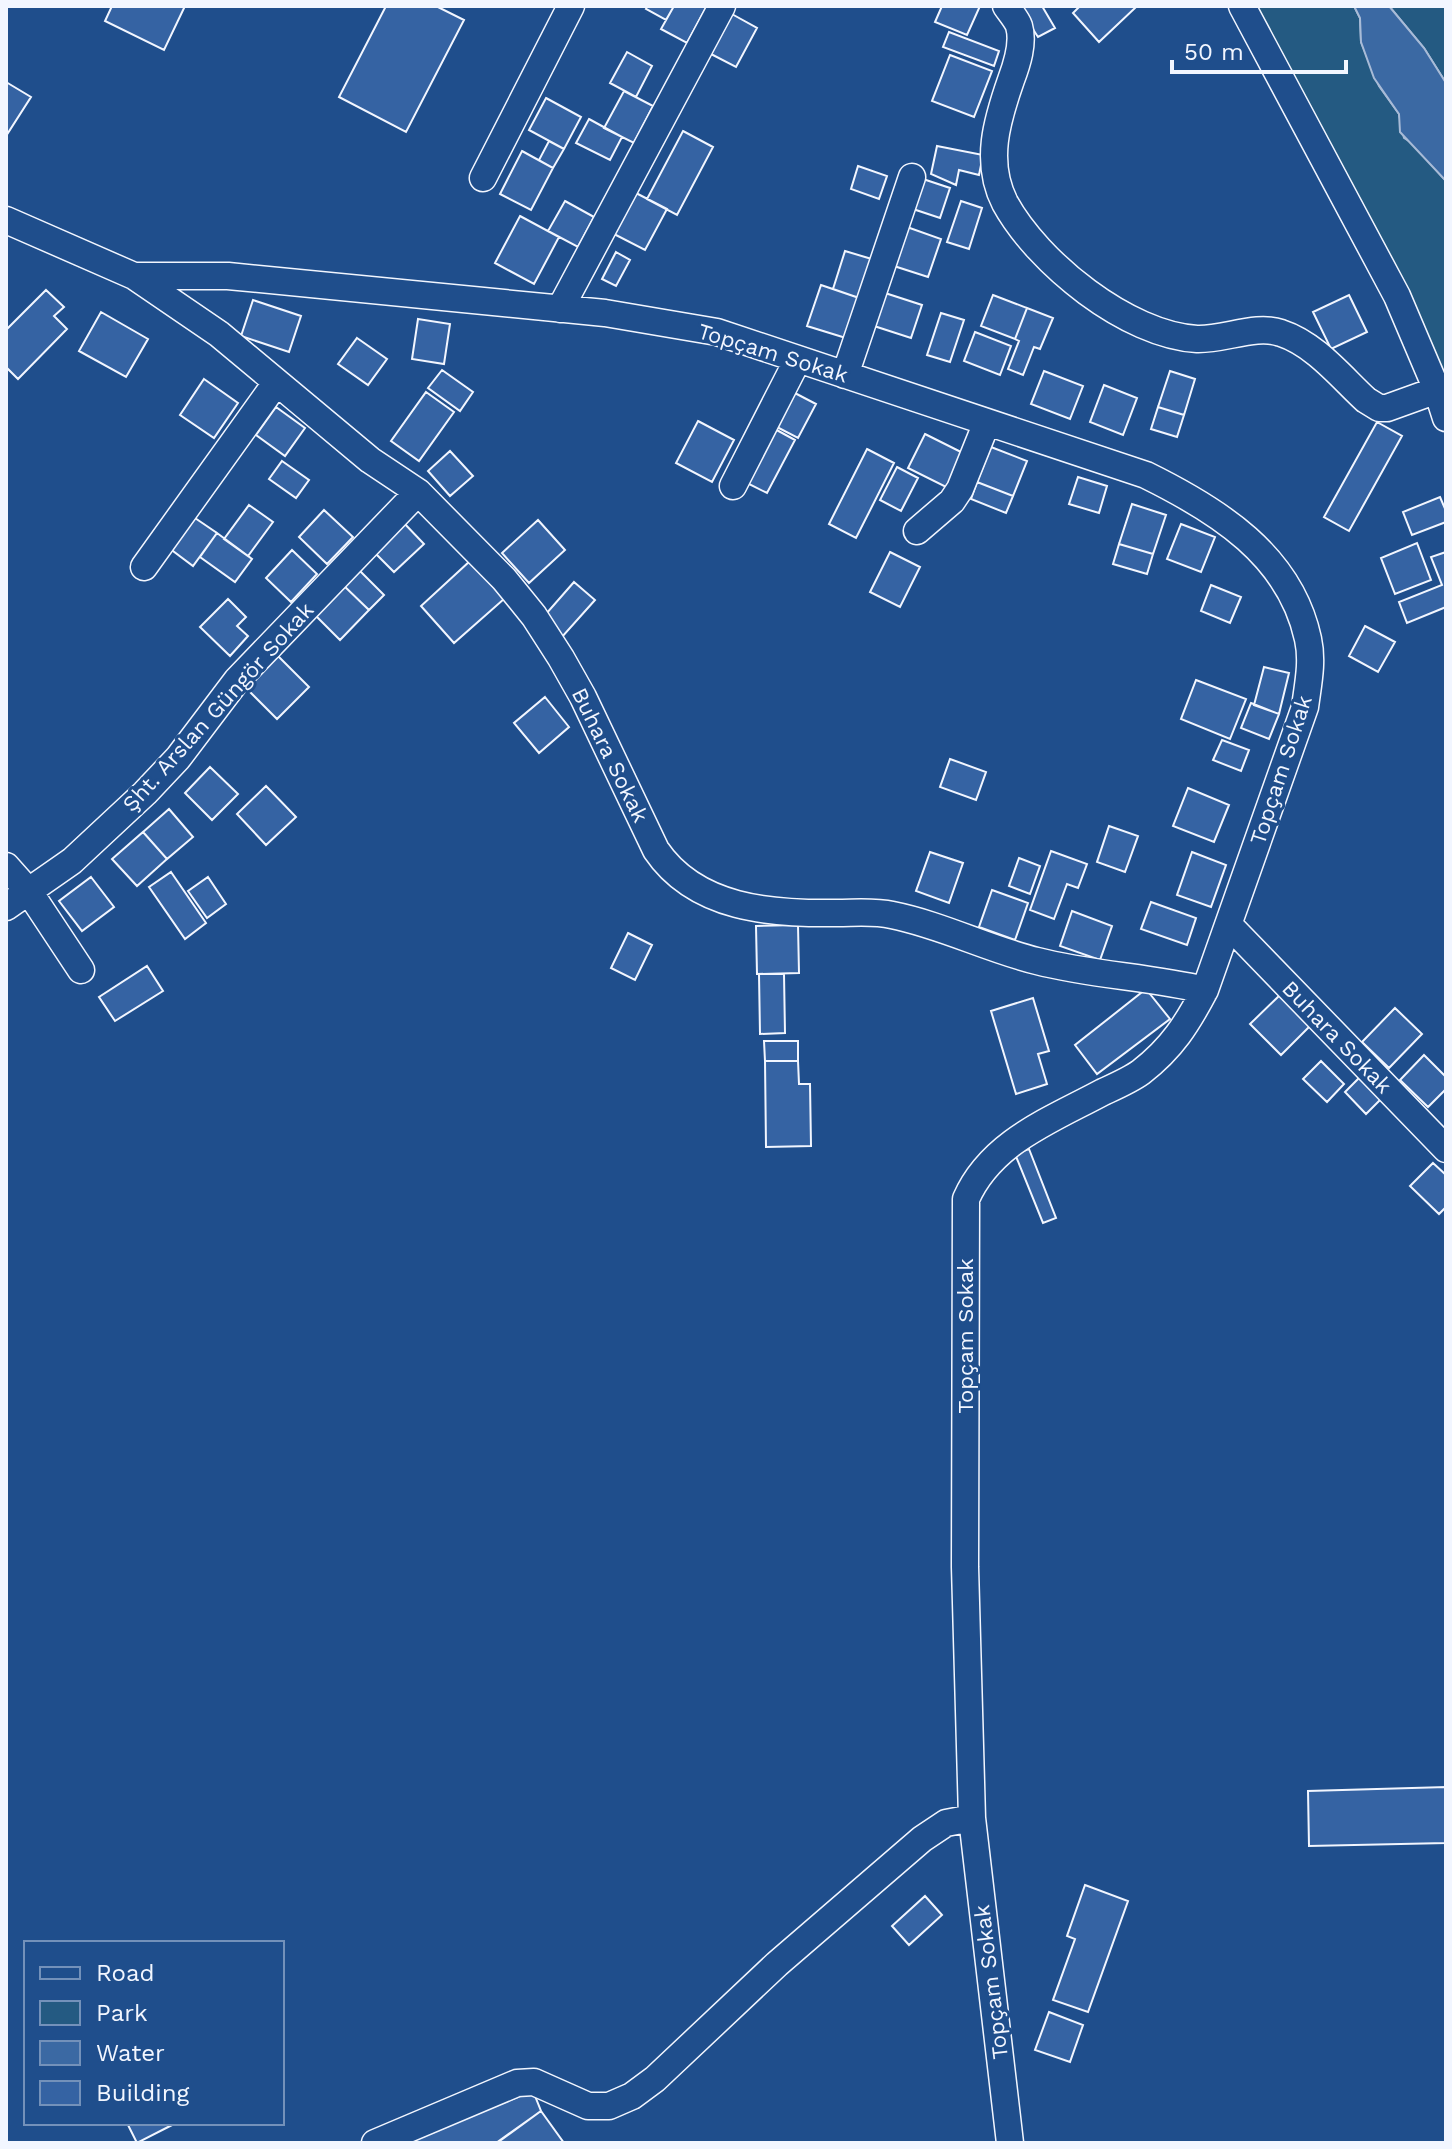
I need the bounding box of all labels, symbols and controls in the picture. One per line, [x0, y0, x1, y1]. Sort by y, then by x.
scale bar [1172, 24, 1346, 74]
text: 50 m [1184, 38, 1244, 66]
street label: Topçam Sokak [695, 318, 851, 388]
street label: Şht. Arslan Güngör Sokak [117, 597, 319, 817]
street label: Buhara Sokak [567, 684, 653, 826]
street label: Topçam Sokak [1245, 692, 1317, 848]
street label: Buhara Sokak [1277, 976, 1397, 1098]
street label: Topçam Sokak [953, 1258, 978, 1414]
street label: Topçam Sokak [969, 1903, 1013, 2061]
legend [24, 1941, 284, 2125]
text: Road [96, 1959, 155, 1987]
text: Park [96, 1999, 148, 2027]
text: Water [96, 2039, 165, 2067]
text: Building [96, 2079, 189, 2107]

